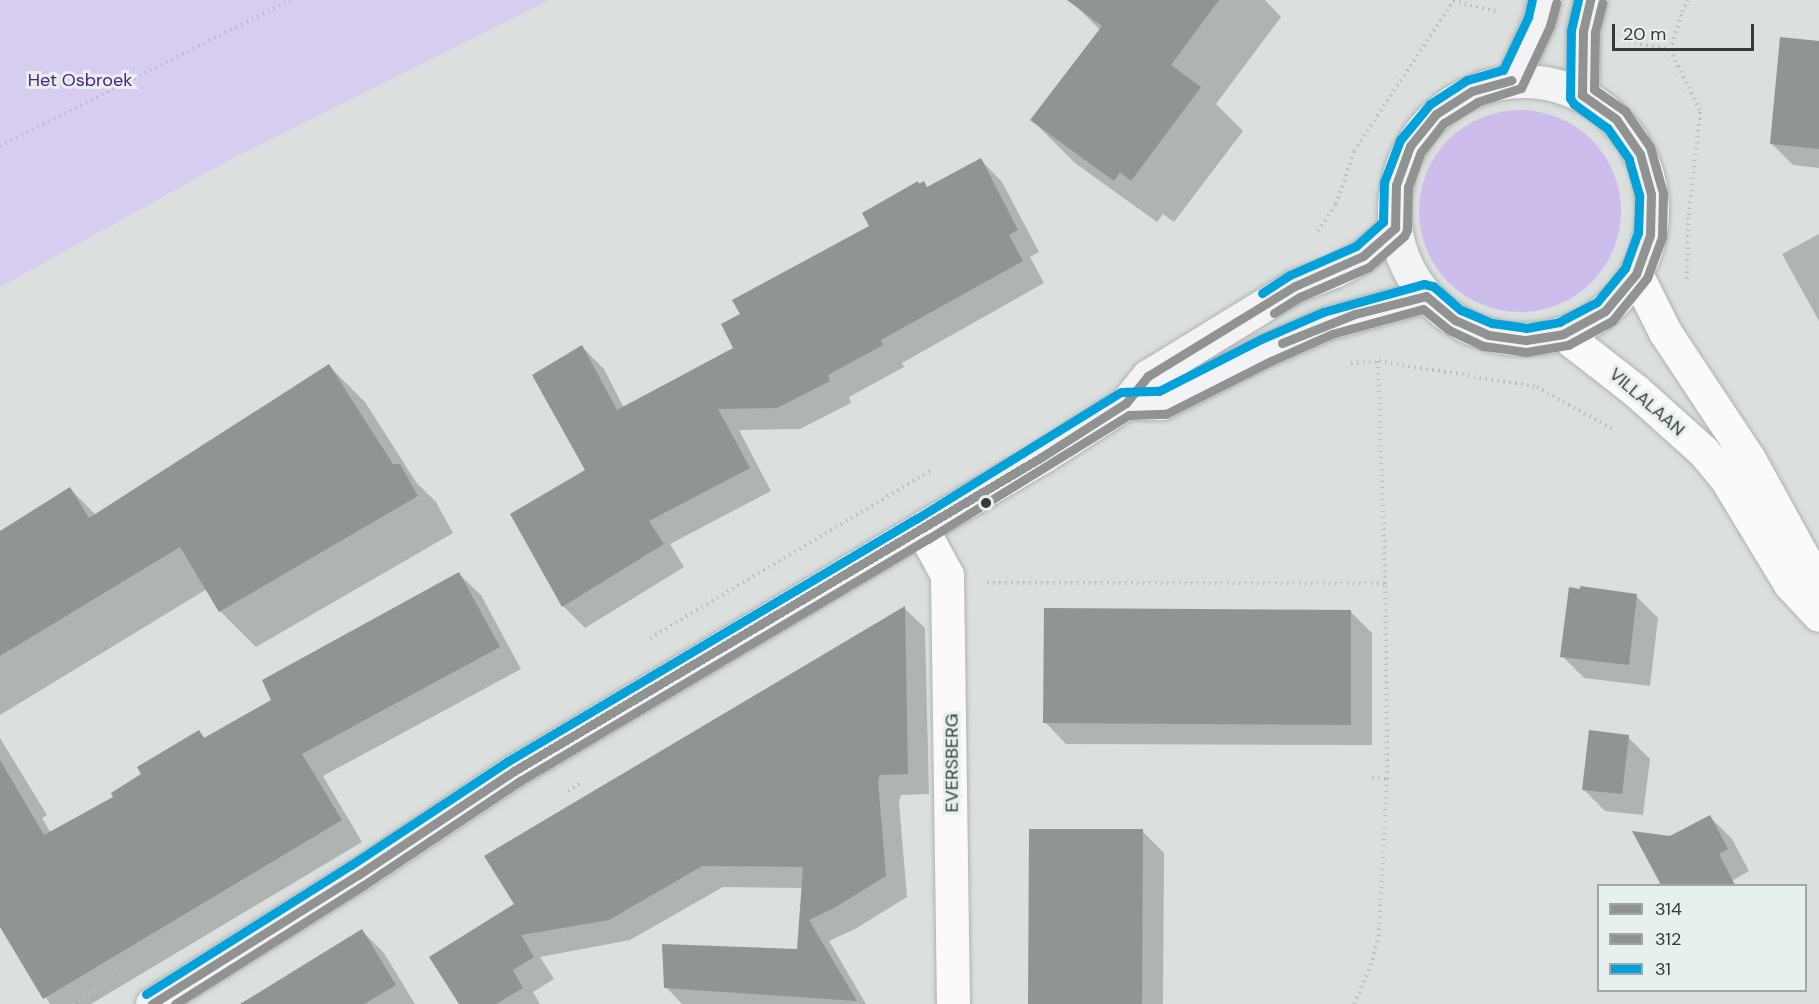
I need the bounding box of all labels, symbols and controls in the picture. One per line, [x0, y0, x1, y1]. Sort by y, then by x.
scale bar [1615, 12, 1758, 50]
text: 20 m [1623, 22, 1666, 46]
park label: Het Osbroek [28, 69, 132, 91]
street label: VILLALAAN [1605, 363, 1689, 441]
unlabelled marker [980, 497, 992, 509]
street label: EVERSBERG [941, 714, 963, 812]
legend [1597, 884, 1807, 992]
text: 314 [1655, 897, 1682, 921]
text: 312 [1655, 927, 1681, 951]
text: 31 [1655, 957, 1671, 981]

